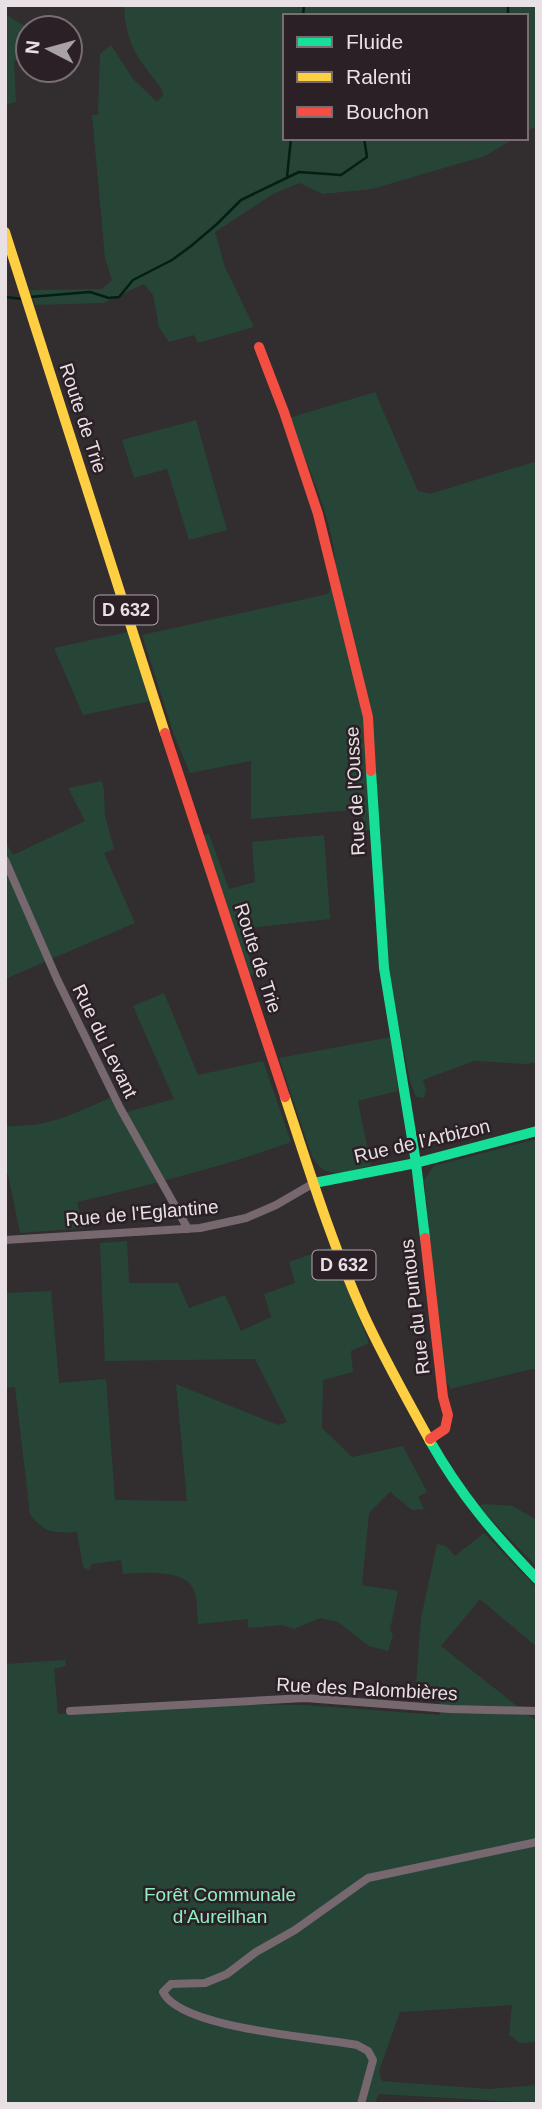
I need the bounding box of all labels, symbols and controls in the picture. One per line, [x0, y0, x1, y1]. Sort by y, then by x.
north arrow [14, 14, 84, 84]
legend [283, 14, 528, 140]
text: Fluide [346, 30, 403, 53]
text: N [21, 39, 44, 55]
text: Ralenti [346, 65, 411, 88]
text: Bouchon [346, 100, 429, 123]
street label: Route de Trie [55, 361, 111, 475]
road number: D 632 [94, 596, 158, 624]
street label: Rue de l'Ousse [341, 726, 369, 856]
street label: Route de Trie [230, 901, 286, 1015]
street label: Rue du Levant [68, 981, 142, 1102]
street label: Rue de l'Arbizon [352, 1115, 492, 1167]
street label: Rue de l'Eglantine [65, 1196, 219, 1230]
street label: Rue du Puntous [396, 1238, 434, 1376]
road number: D 632 [312, 1250, 376, 1280]
street label: Rue des Palombières [276, 1674, 458, 1704]
park label: Forêt Communale d'Aureilhan [144, 1884, 296, 1927]

